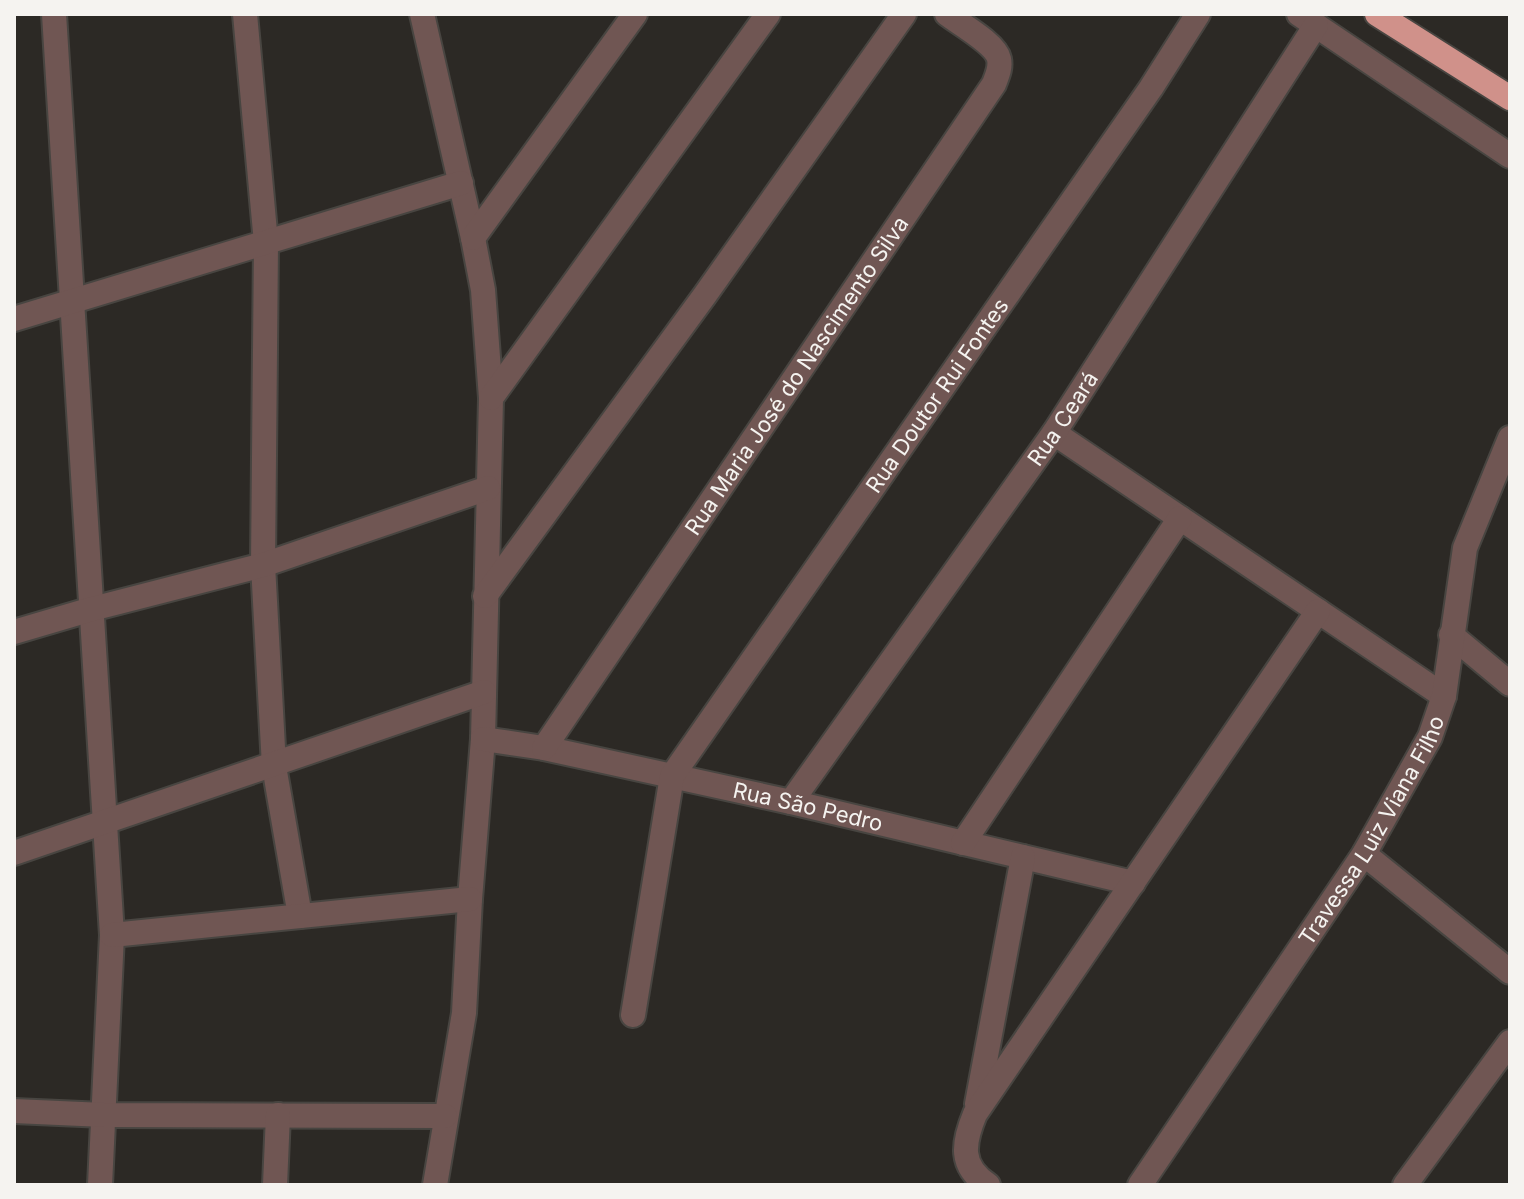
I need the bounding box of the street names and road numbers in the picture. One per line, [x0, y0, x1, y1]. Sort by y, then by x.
street label: Rua Maria José do Nascimento Silva [679, 211, 914, 540]
street label: Rua Doutor Rui Fontes [860, 293, 1014, 498]
street label: Rua Ceará [1022, 366, 1103, 471]
street label: Travessa Luiz Viana Filho [1293, 712, 1449, 950]
street label: Rua São Pedro [731, 777, 885, 836]

